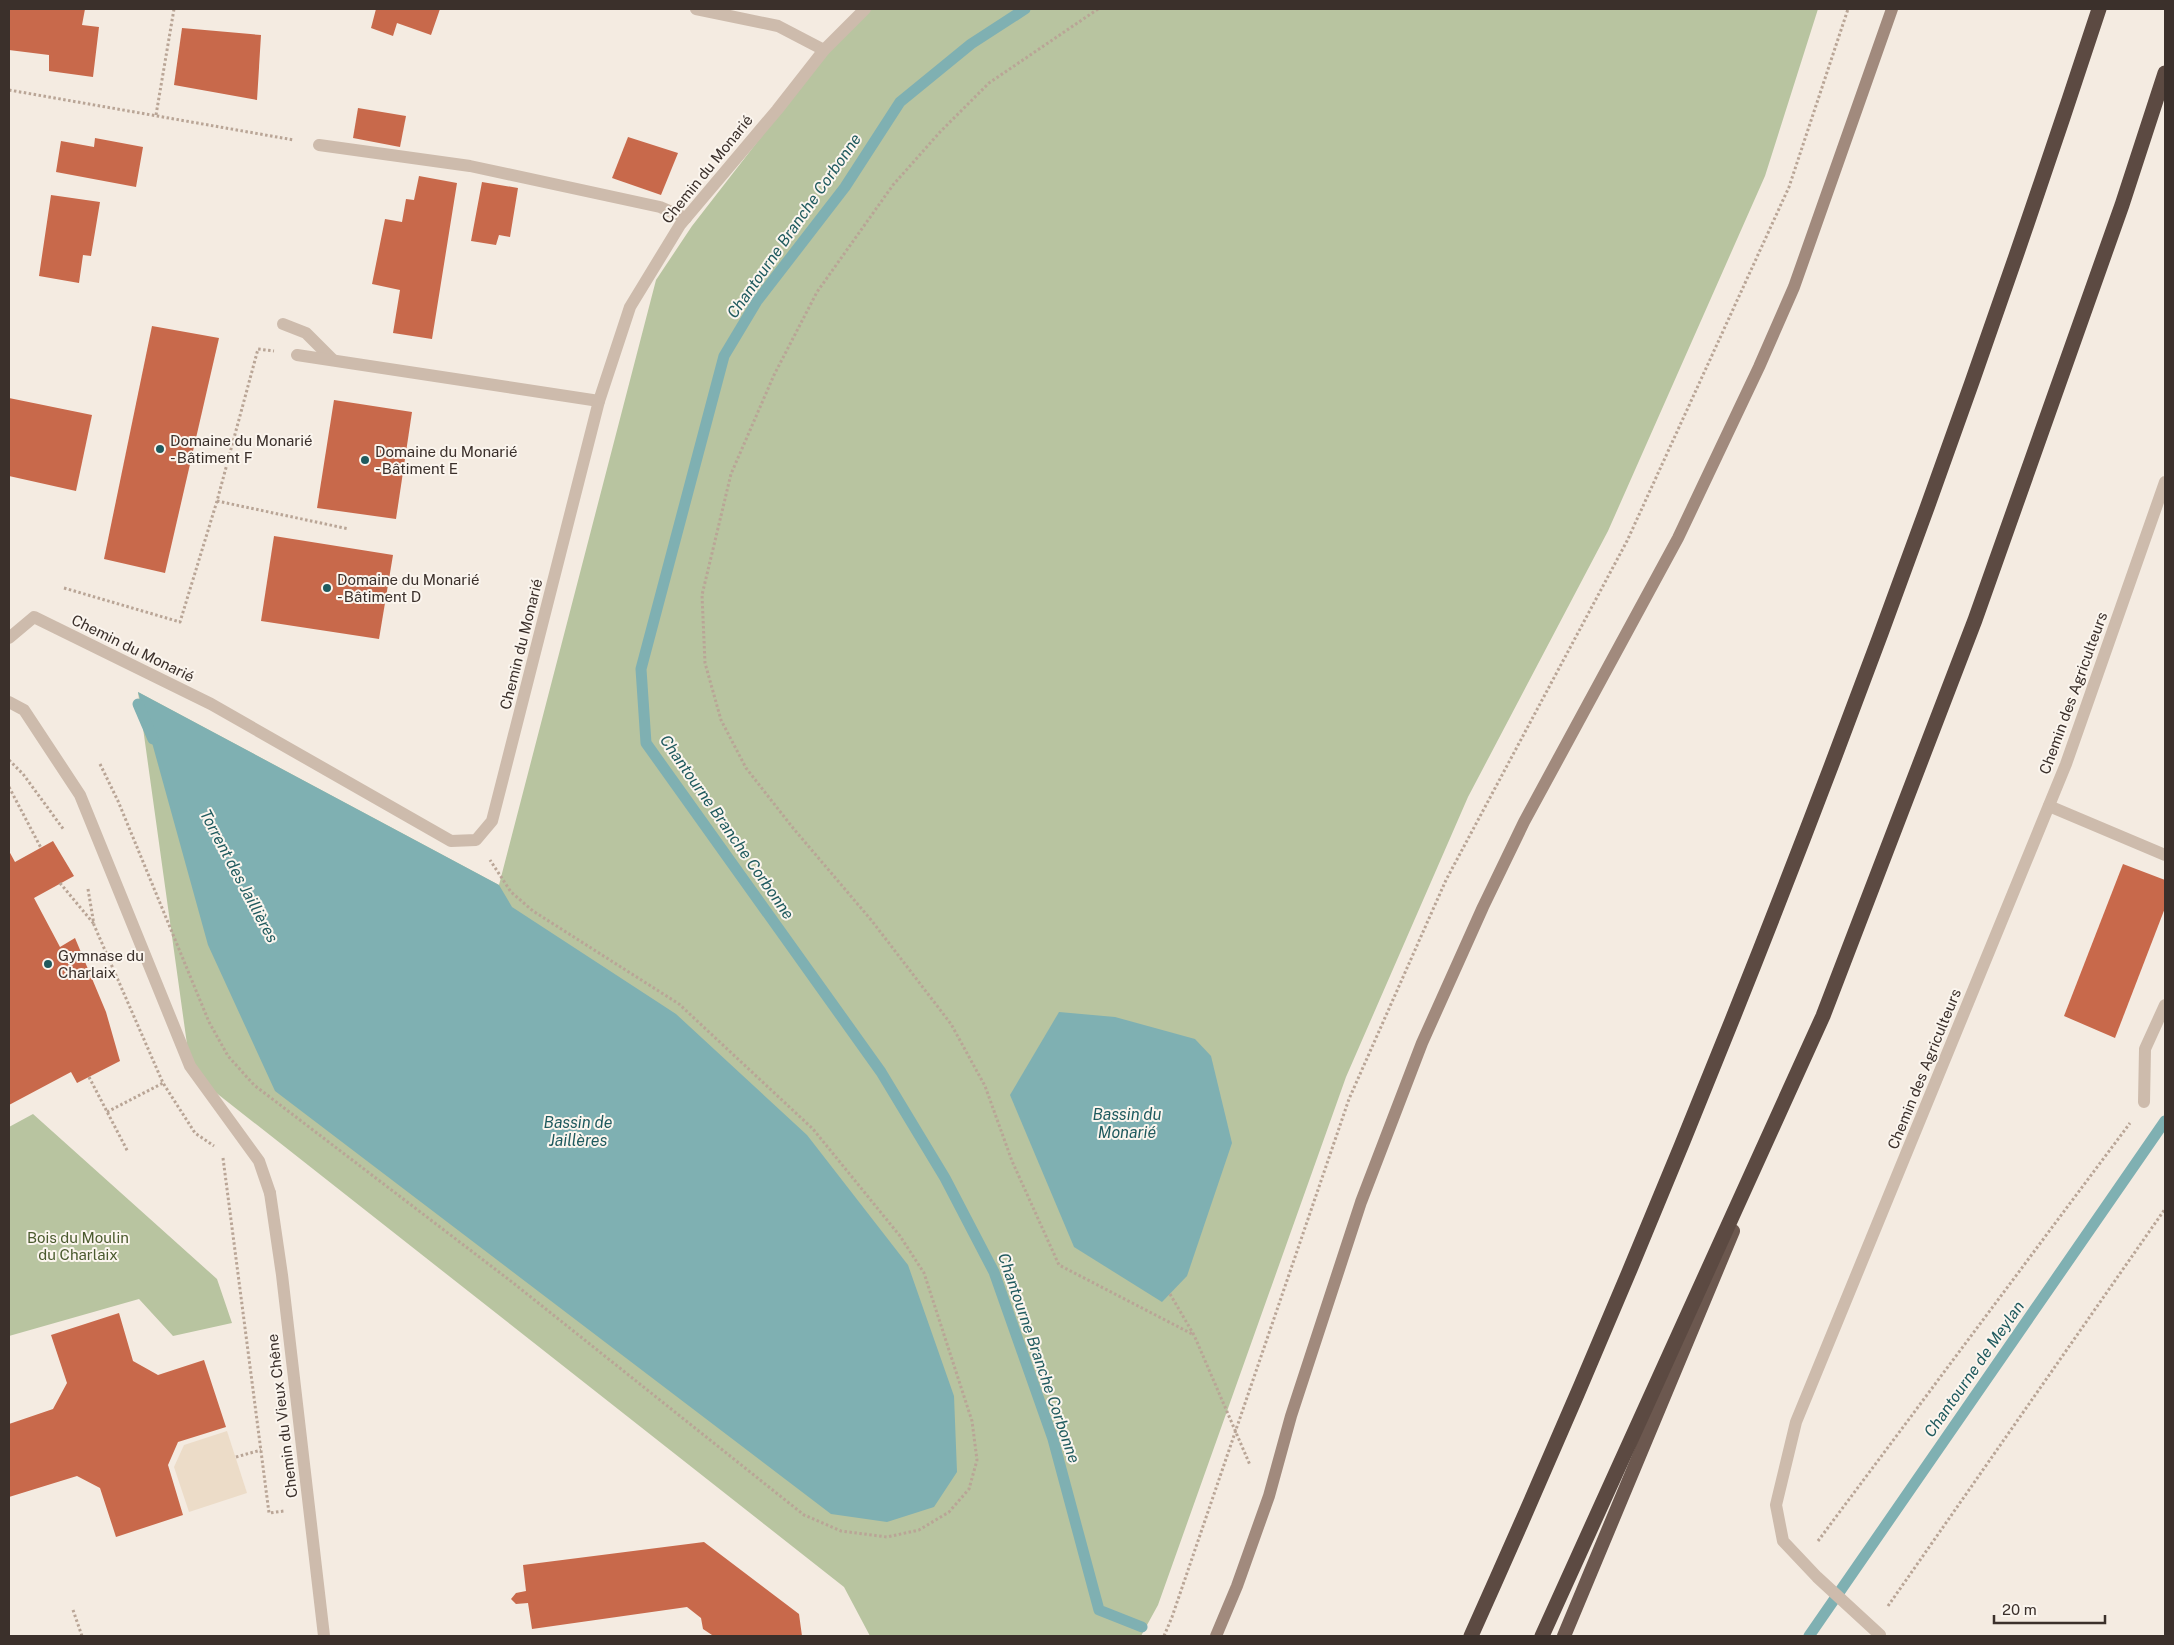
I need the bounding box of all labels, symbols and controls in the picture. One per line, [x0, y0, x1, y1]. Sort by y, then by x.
street label: Chemin du Monarié [658, 111, 756, 227]
water label: Chantourne Branche Corbonne [723, 130, 865, 322]
place label: Domaine du Monarié - Bâtiment F [170, 432, 312, 466]
marker: Domaine du Monarié - Bâtiment F [154, 443, 166, 455]
place label: Domaine du Monarié - Bâtiment E [375, 443, 517, 477]
marker: Domaine du Monarié - Bâtiment E [359, 454, 371, 466]
place label: Domaine du Monarié - Bâtiment D [337, 571, 479, 605]
street label: Chemin du Monarié [497, 577, 545, 711]
marker: Domaine du Monarié - Bâtiment D [321, 582, 333, 594]
street label: Chemin des Agriculteurs [2036, 610, 2110, 776]
street label: Chemin du Monarié [69, 611, 197, 685]
water label: Chantourne Branche Corbonne [656, 731, 798, 923]
water label: Torrent des Jaillières [196, 806, 282, 946]
place label: Gymnase du Charlaix [58, 947, 144, 981]
marker: Gymnase du Charlaix [42, 958, 54, 970]
street label: Chemin des Agriculteurs [1884, 986, 1964, 1152]
water label: Bassin du Monarié [1092, 1105, 1162, 1142]
water label: Bassin de Jaillères [544, 1113, 613, 1150]
park label: Bois du Moulin du Charlaix [27, 1229, 129, 1263]
water label: Chantourne Branche Corbonne [994, 1250, 1084, 1466]
water label: Chantourne de Meylan [1920, 1297, 2028, 1441]
street label: Chemin du Vieux Chêne [264, 1333, 300, 1499]
scale bar [1994, 1592, 2105, 1624]
text: 20 m [2002, 1601, 2037, 1618]

